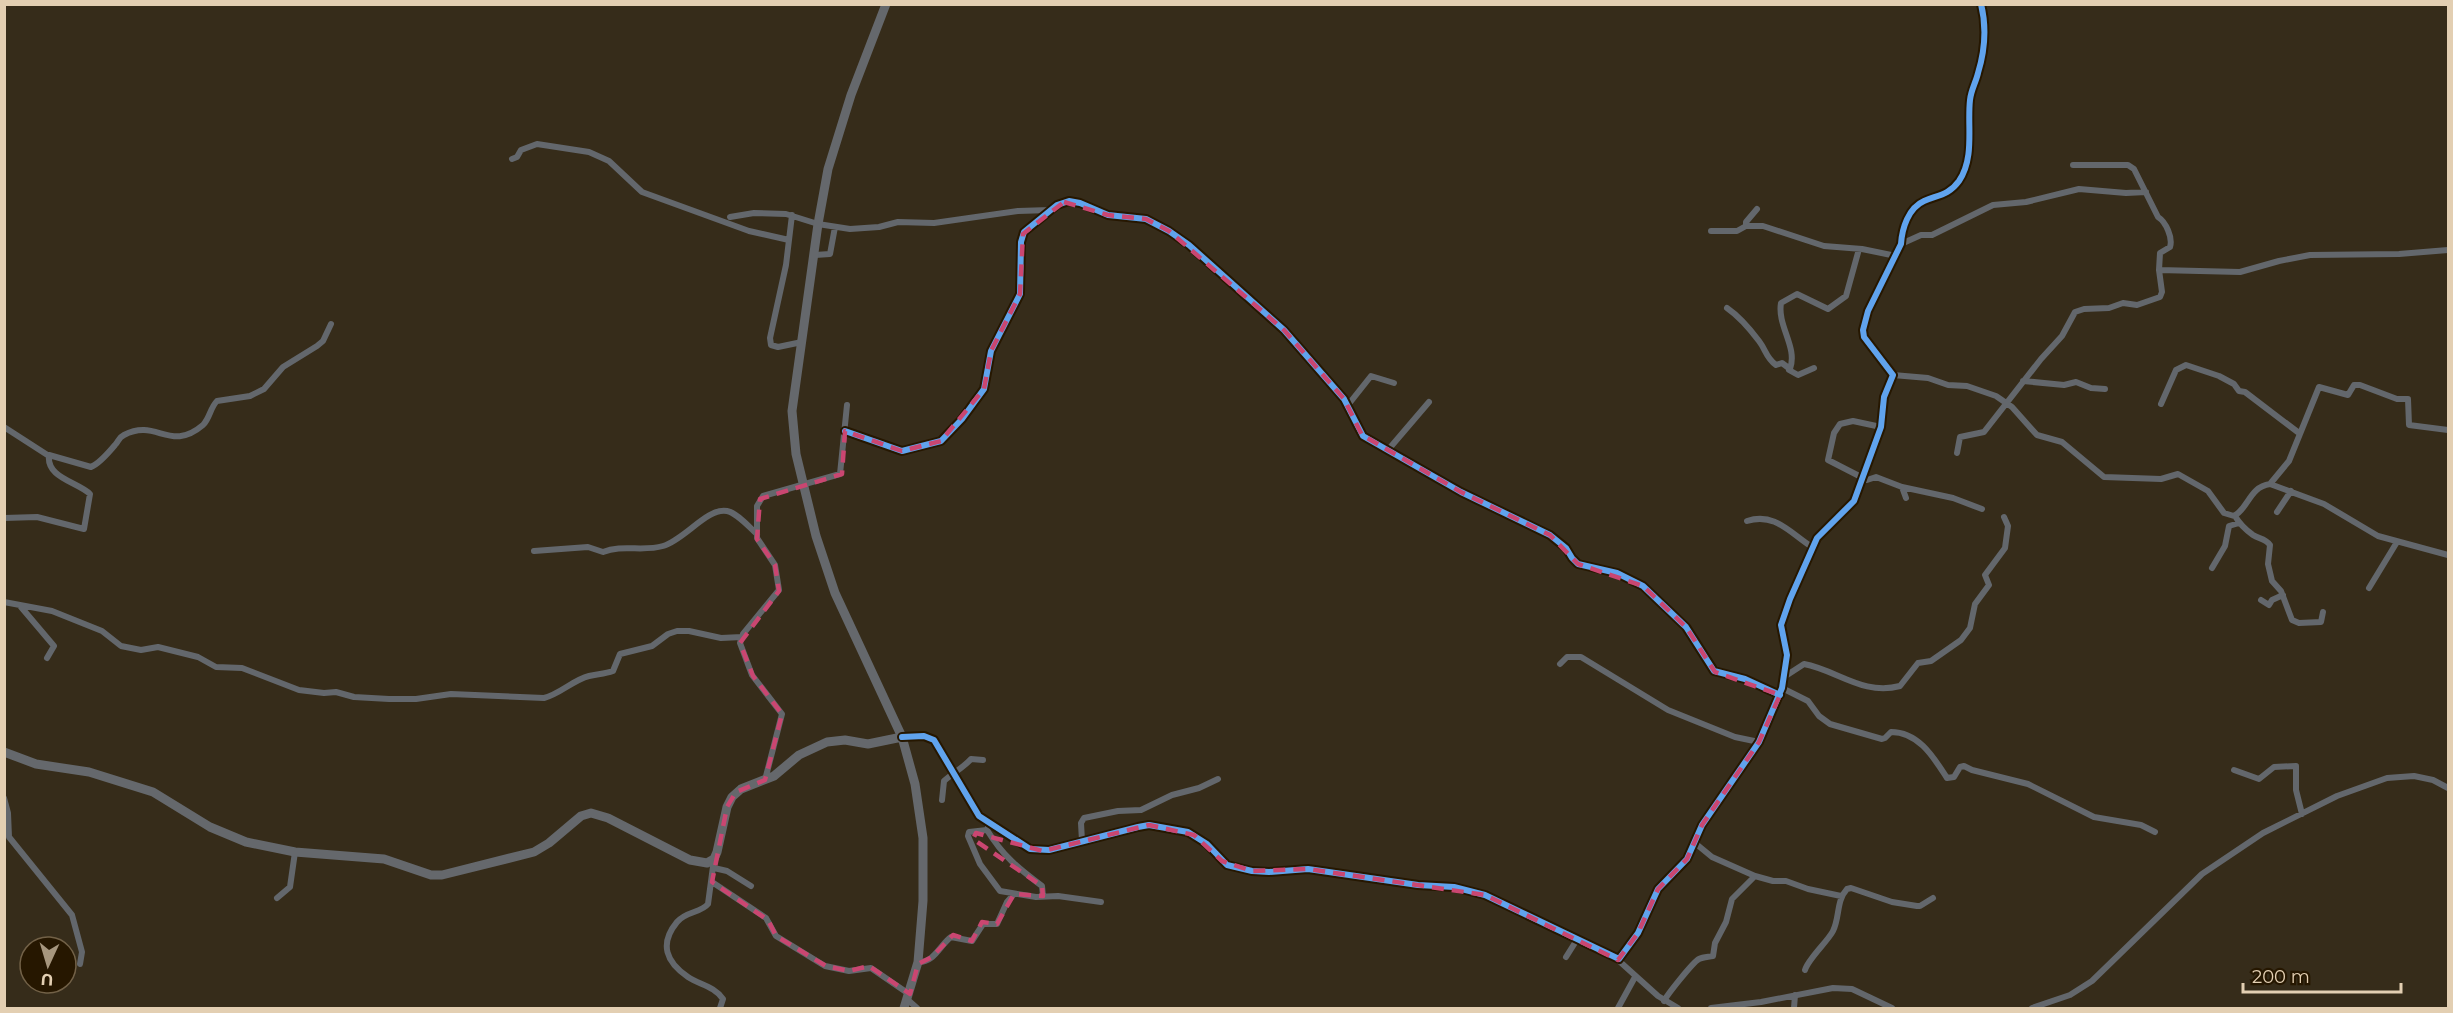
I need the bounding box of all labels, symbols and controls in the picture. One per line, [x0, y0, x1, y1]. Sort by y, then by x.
north arrow [18, 935, 78, 995]
scale bar [2243, 956, 2400, 994]
text: 200 m [2252, 966, 2310, 988]
text: U [40, 970, 54, 989]

